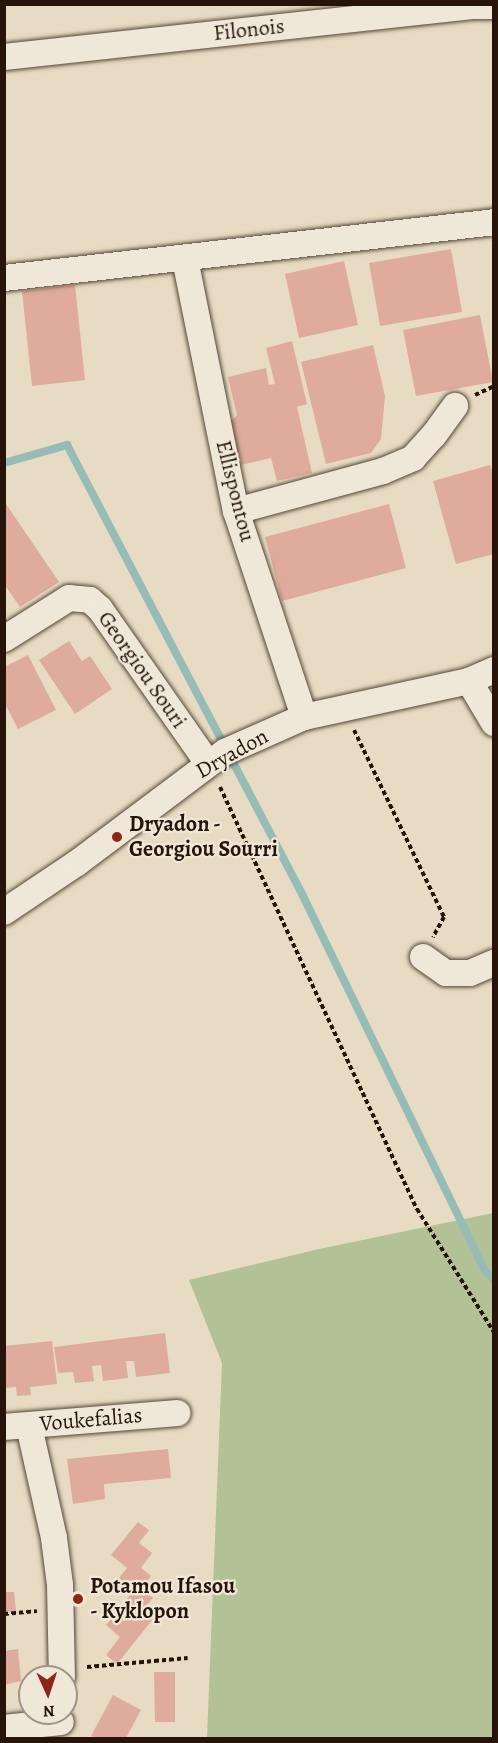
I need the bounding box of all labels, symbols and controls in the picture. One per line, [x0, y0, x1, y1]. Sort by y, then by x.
street label: Filonois [212, 13, 286, 47]
street label: Ellispontou [210, 438, 260, 544]
street label: Georgiou Souri [92, 606, 192, 734]
street label: Dryadon [191, 723, 273, 785]
place label: Dryadon - Georgiou Sourri [129, 811, 278, 862]
marker: Dryadon - Georgiou Sourri [110, 830, 124, 844]
street label: Voukefalias [39, 1402, 143, 1438]
place label: Potamou Ifasou - Kyklopon [90, 1573, 235, 1624]
marker: Potamou Ifasou - Kyklopon [71, 1592, 85, 1606]
north arrow [18, 1665, 78, 1725]
text: N [42, 1700, 55, 1722]

